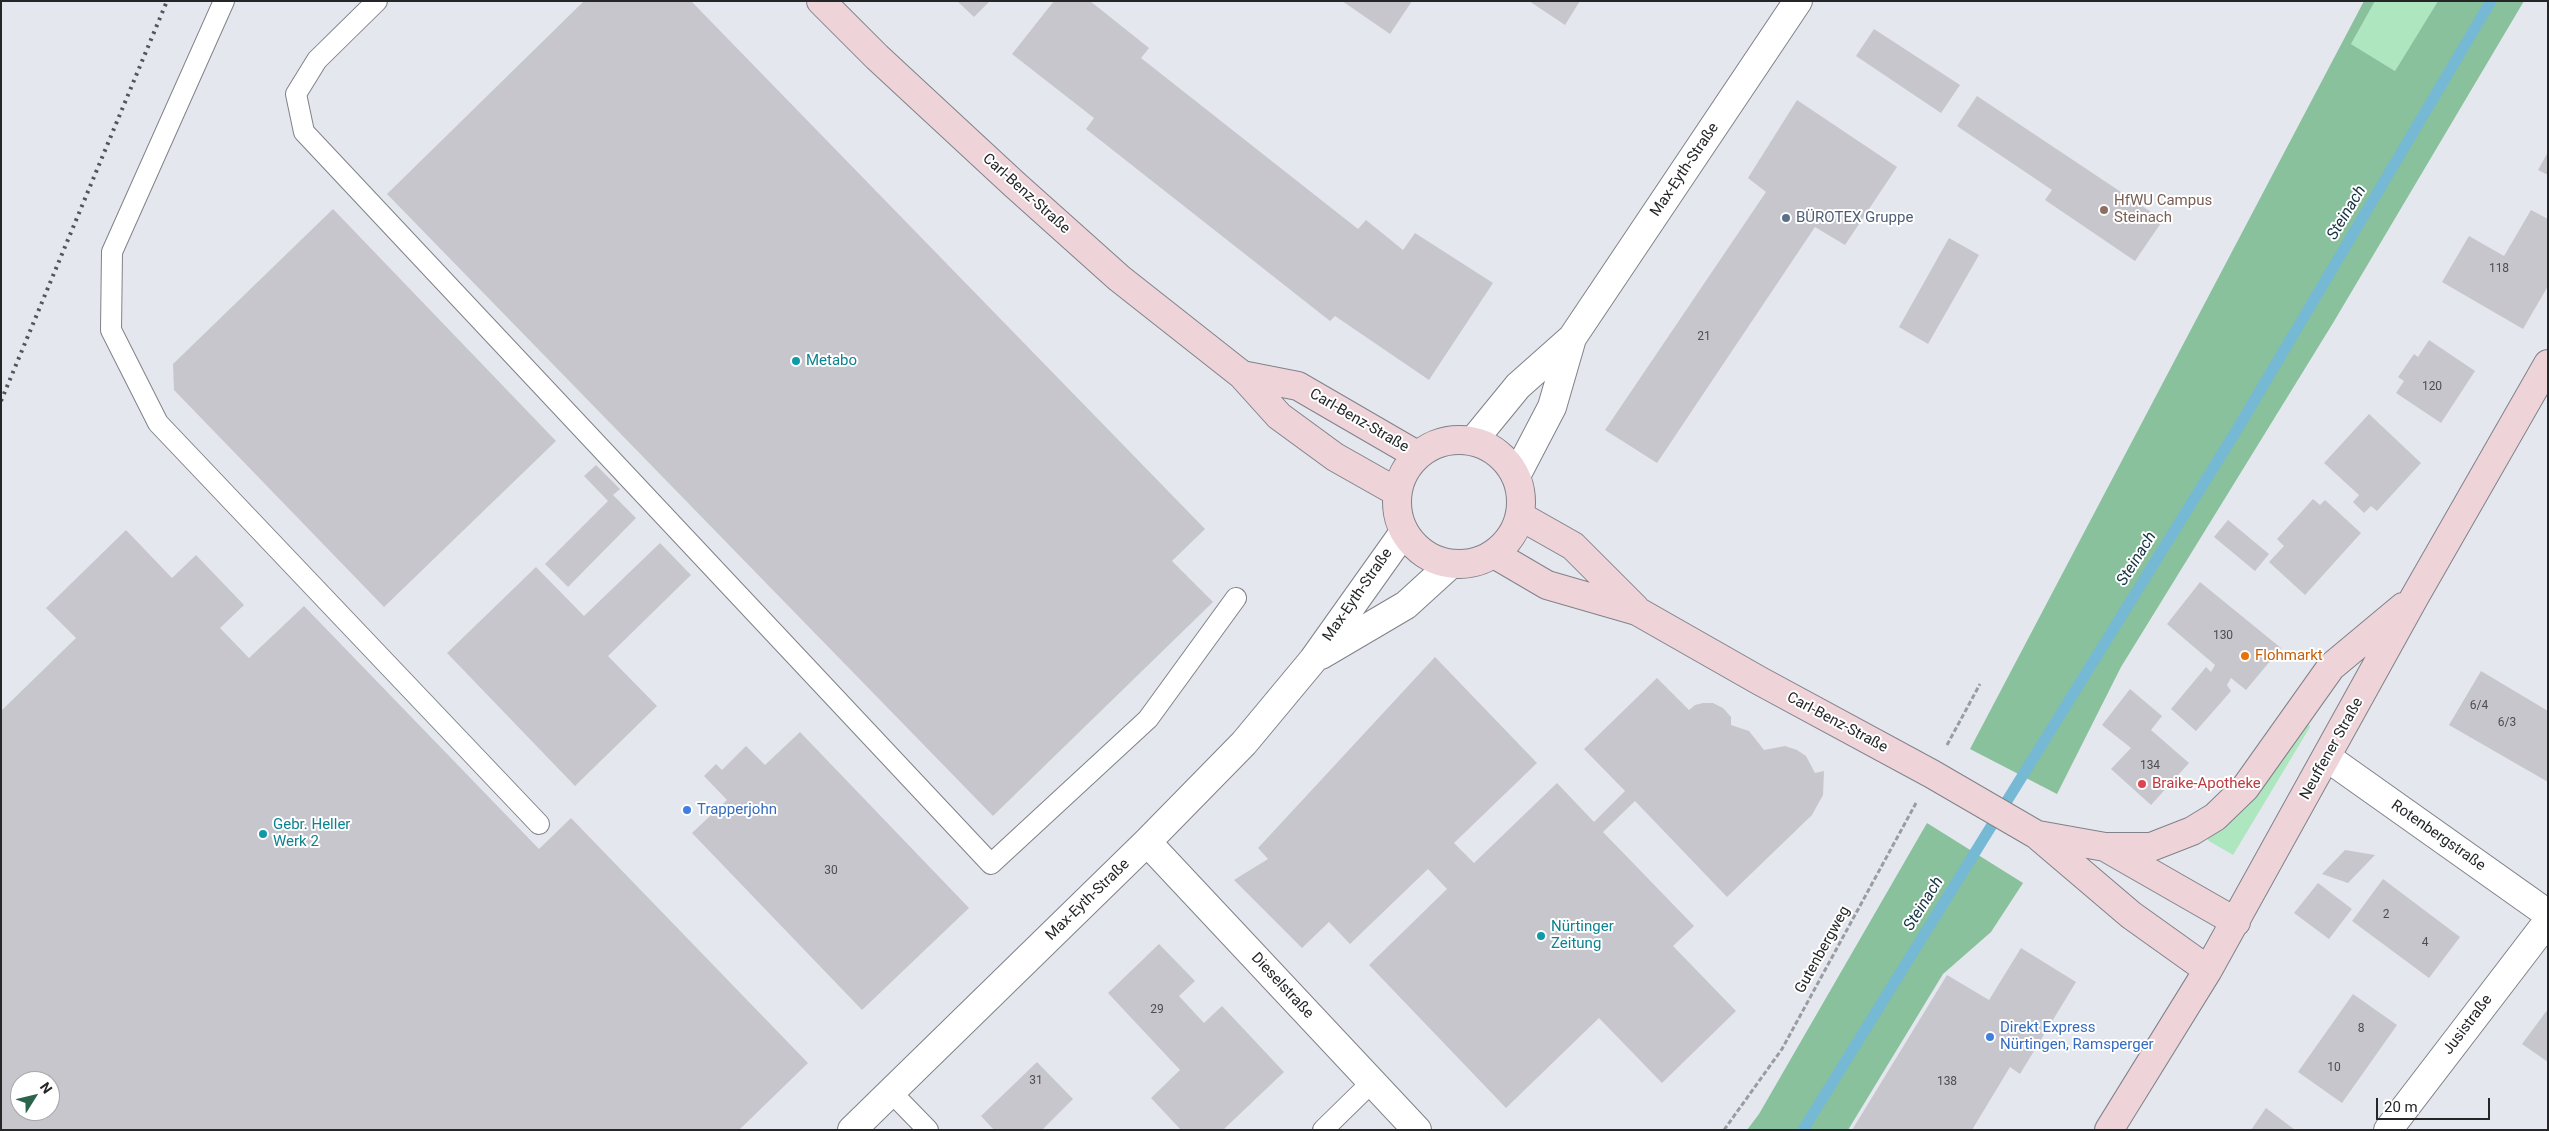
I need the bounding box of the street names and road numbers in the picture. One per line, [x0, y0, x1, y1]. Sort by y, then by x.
street label: Max-Eyth-Straße [1647, 120, 1723, 220]
street label: Carl-Benz-Straße [979, 150, 1073, 238]
street label: Carl-Benz-Straße [1306, 385, 1412, 457]
street label: Max-Eyth-Straße [1319, 545, 1397, 645]
street label: Carl-Benz-Straße [1784, 689, 1890, 757]
street label: Neuffener Straße [2297, 695, 2367, 803]
street label: Rotenbergstraße [2387, 797, 2489, 875]
street label: Max-Eyth-Straße [1042, 856, 1134, 944]
street label: Gutenbergweg [1792, 903, 1854, 997]
street label: Dieselstraße [1247, 949, 1317, 1023]
street label: Jusistraße [2440, 991, 2496, 1059]

